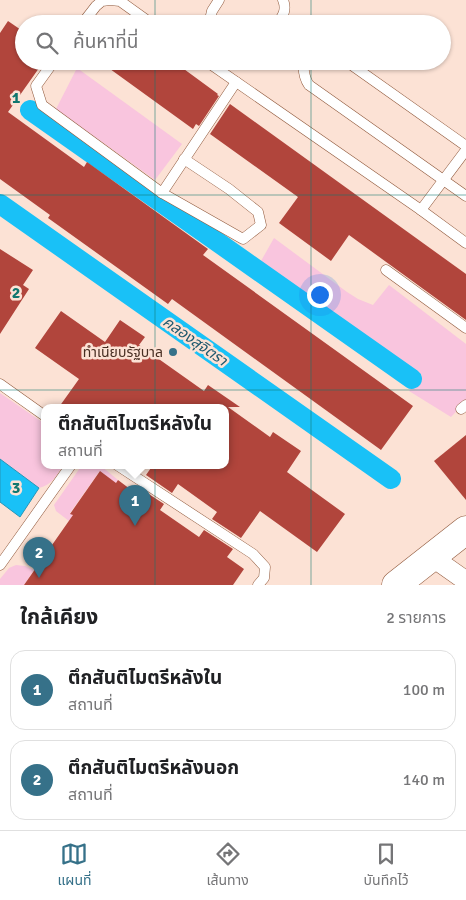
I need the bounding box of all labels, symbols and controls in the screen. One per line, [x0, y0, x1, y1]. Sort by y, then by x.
search box [15, 15, 451, 70]
icon: search [33, 29, 61, 57]
text: ค้นหาที่นี่ [73, 30, 138, 54]
text: 1 [12, 88, 21, 108]
your location [307, 282, 333, 308]
text: 2 [12, 283, 20, 303]
water label: คลองสุจิตรา [160, 312, 231, 370]
place label: ทำเนียบรัฐบาล [83, 344, 163, 361]
marker: ทำเนียบรัฐบาล [167, 346, 179, 358]
popup [41, 404, 229, 469]
text: ตึกสันติไมตรีหลังใน [58, 412, 212, 436]
text: สถานที่ [58, 441, 103, 461]
text: 3 [12, 478, 20, 498]
pin: 1 [119, 485, 151, 526]
pin: 2 [23, 537, 55, 578]
text: ใกล้เคียง [20, 604, 98, 630]
text: 2 รายการ [386, 608, 446, 628]
text: ตึกสันติไมตรีหลังใน [68, 666, 222, 690]
text: 1 [33, 680, 41, 700]
text: 100 m [403, 680, 445, 700]
text: สถานที่ [68, 695, 113, 715]
text: ตึกสันติไมตรีหลังนอก [68, 756, 239, 780]
text: 2 [33, 770, 41, 790]
text: 140 m [403, 770, 445, 790]
text: สถานที่ [68, 785, 113, 805]
tab: แผนที่ [57, 840, 92, 891]
tab: เส้นทาง [206, 840, 249, 891]
tab: บันทึกไว้ [364, 840, 409, 891]

